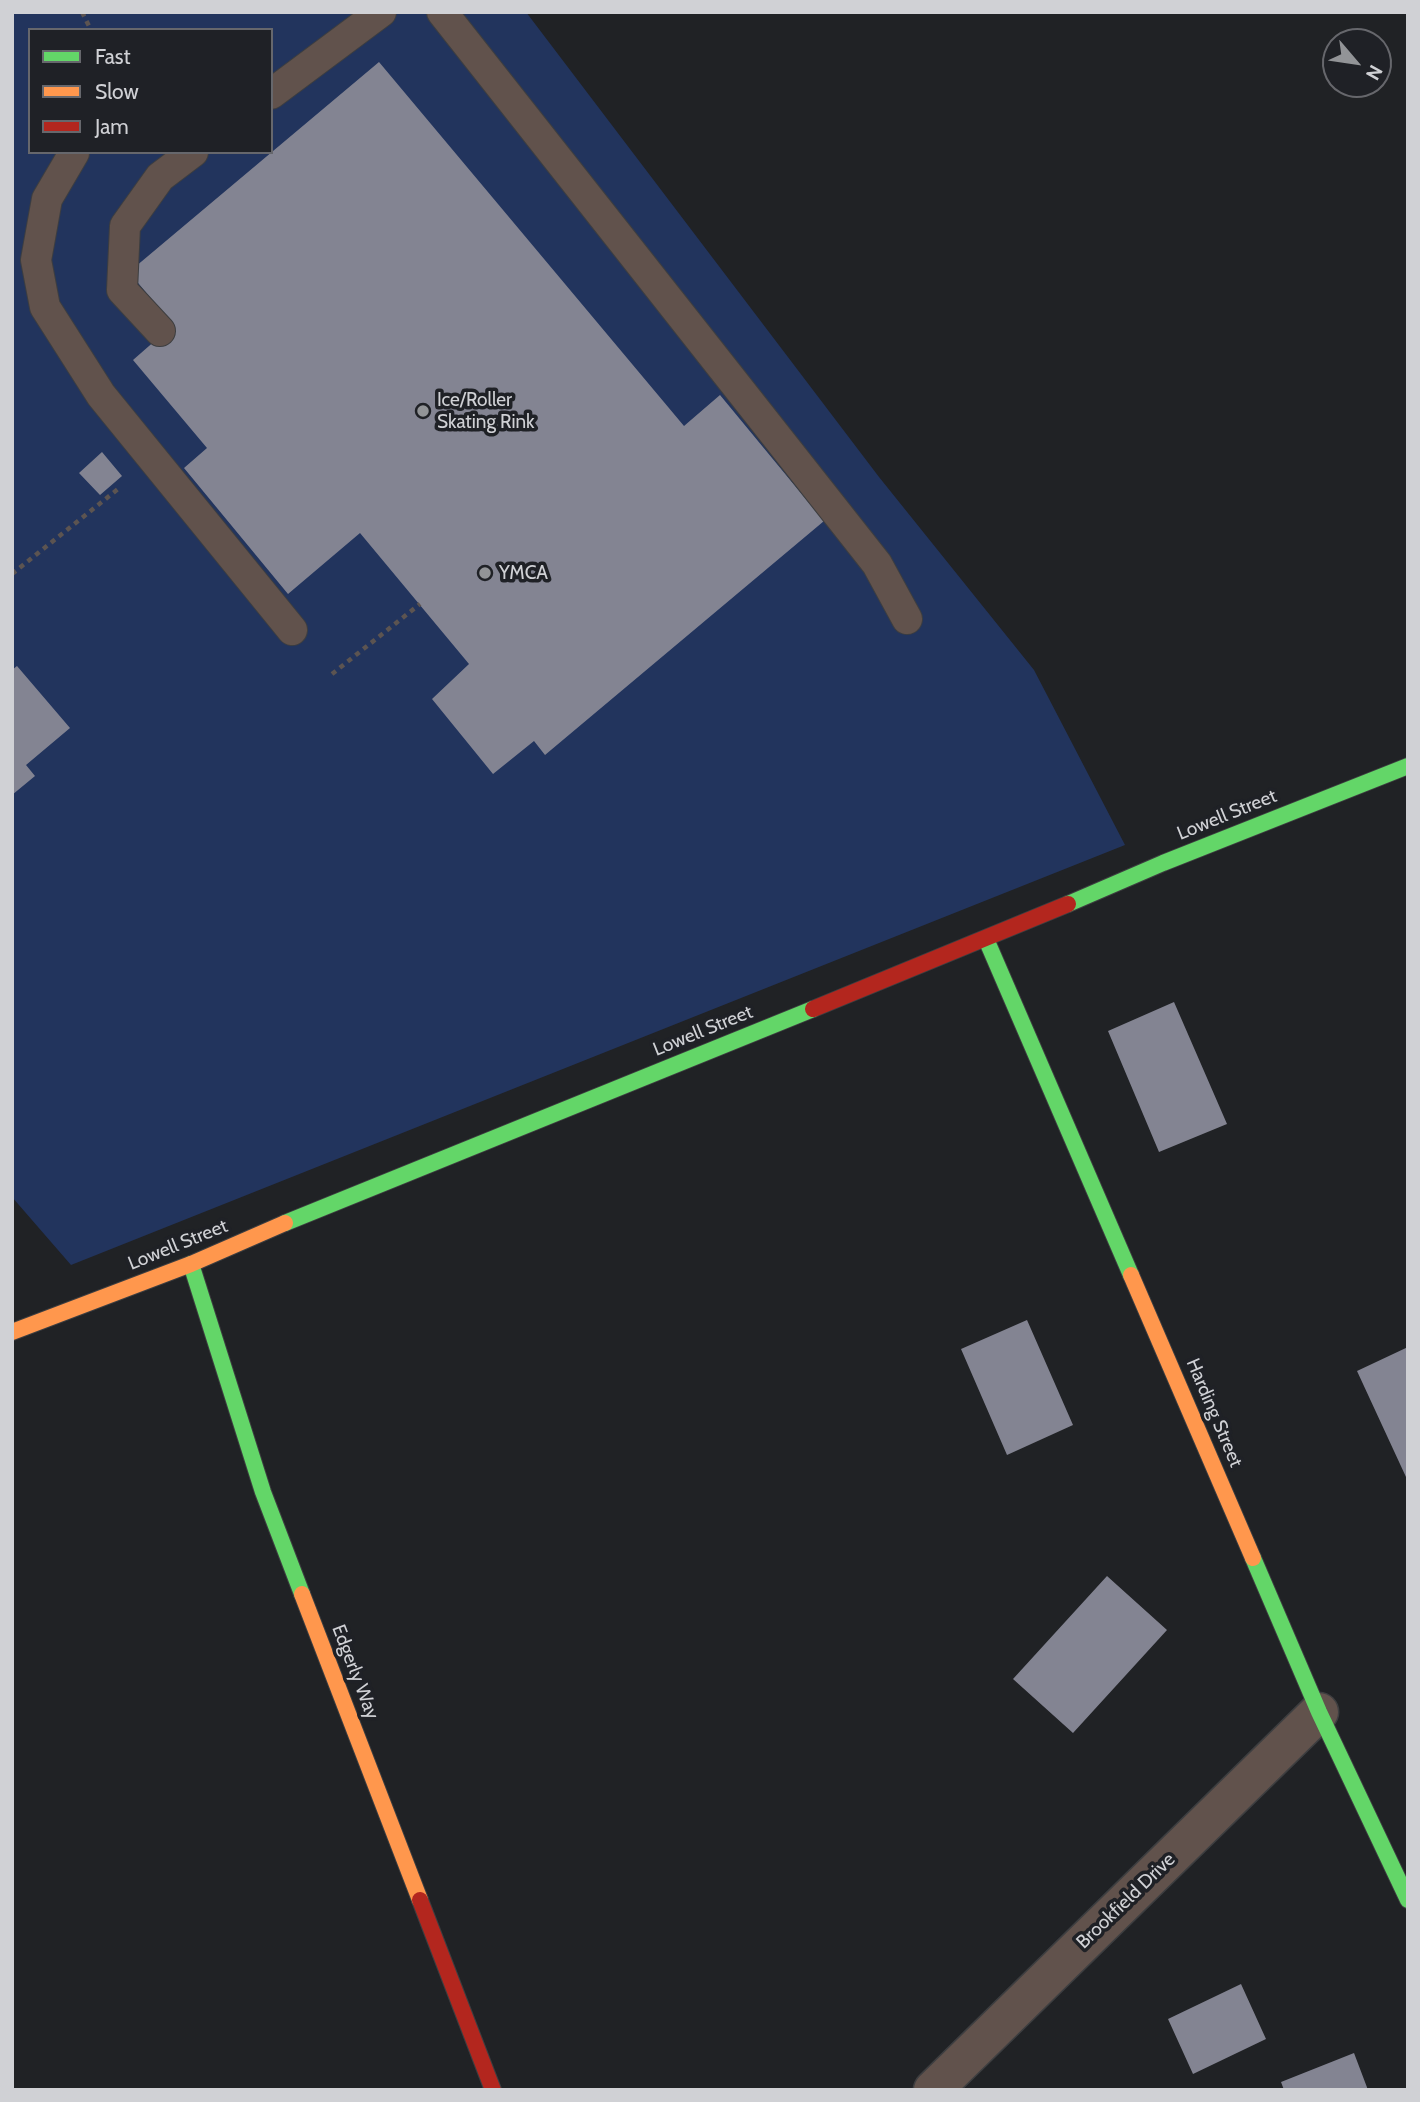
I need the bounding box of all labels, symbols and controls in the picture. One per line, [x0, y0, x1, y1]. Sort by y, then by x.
legend [28, 28, 273, 154]
north arrow [1322, 28, 1392, 98]
text: Fast [95, 44, 131, 69]
text: N [1361, 61, 1387, 84]
text: Slow [95, 79, 139, 104]
text: Jam [95, 114, 129, 139]
place label: Ice/Roller Skating Rink [437, 389, 535, 433]
marker: Ice/Roller Skating Rink [415, 403, 431, 419]
place label: YMCA [499, 562, 548, 584]
marker: YMCA [477, 565, 493, 581]
street label: Lowell Street [1174, 785, 1280, 845]
street label: Lowell Street [650, 1001, 756, 1061]
street label: Lowell Street [125, 1215, 231, 1275]
street label: Harding Street [1181, 1355, 1247, 1471]
street label: Edgerly Way [326, 1621, 384, 1723]
street label: Brookfield Drive [1072, 1848, 1180, 1954]

